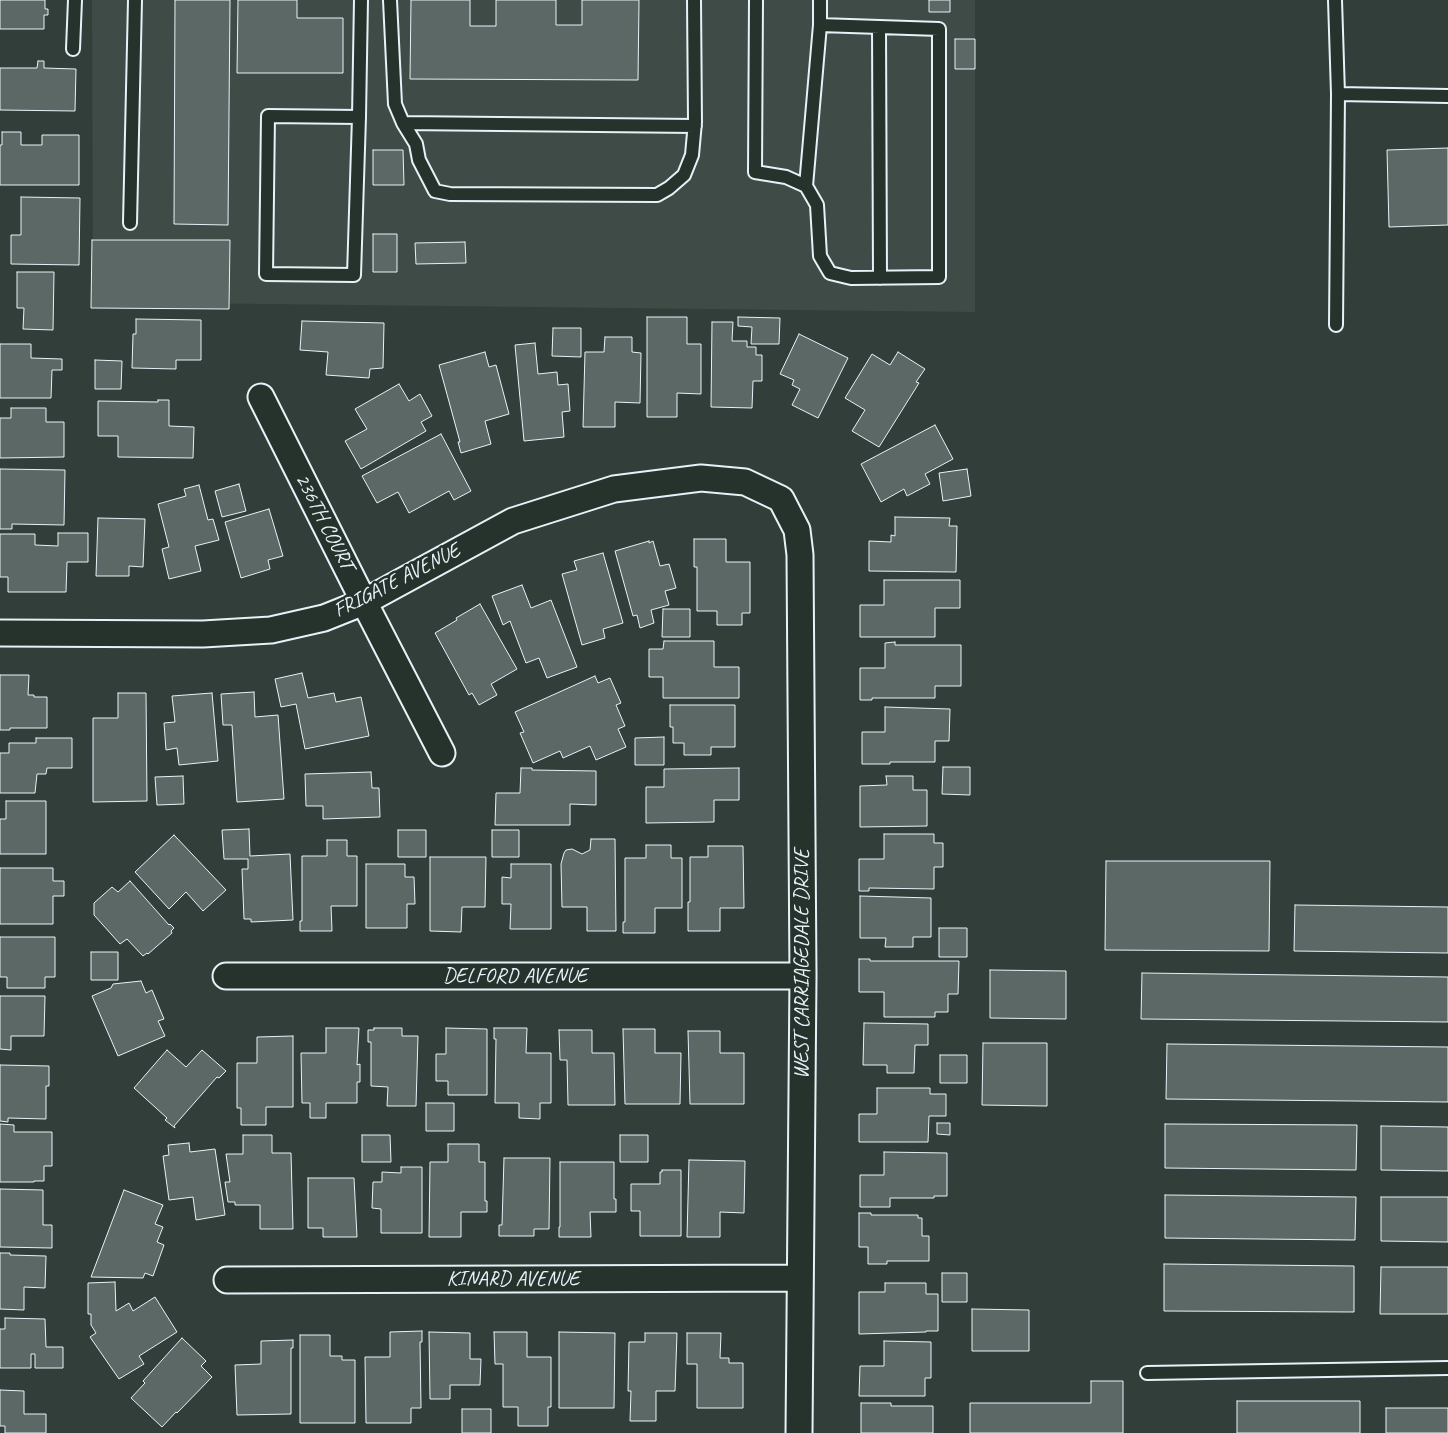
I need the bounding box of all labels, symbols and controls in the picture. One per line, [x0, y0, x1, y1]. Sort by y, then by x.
street label: 236TH COURT [289, 470, 359, 574]
street label: FRIGATE AVENUE [330, 538, 464, 624]
street label: WEST CARRIAGEDALE DRIVE [789, 849, 815, 1079]
street label: DELFORD AVENUE [443, 963, 587, 989]
street label: KINARD AVENUE [447, 1266, 579, 1292]

